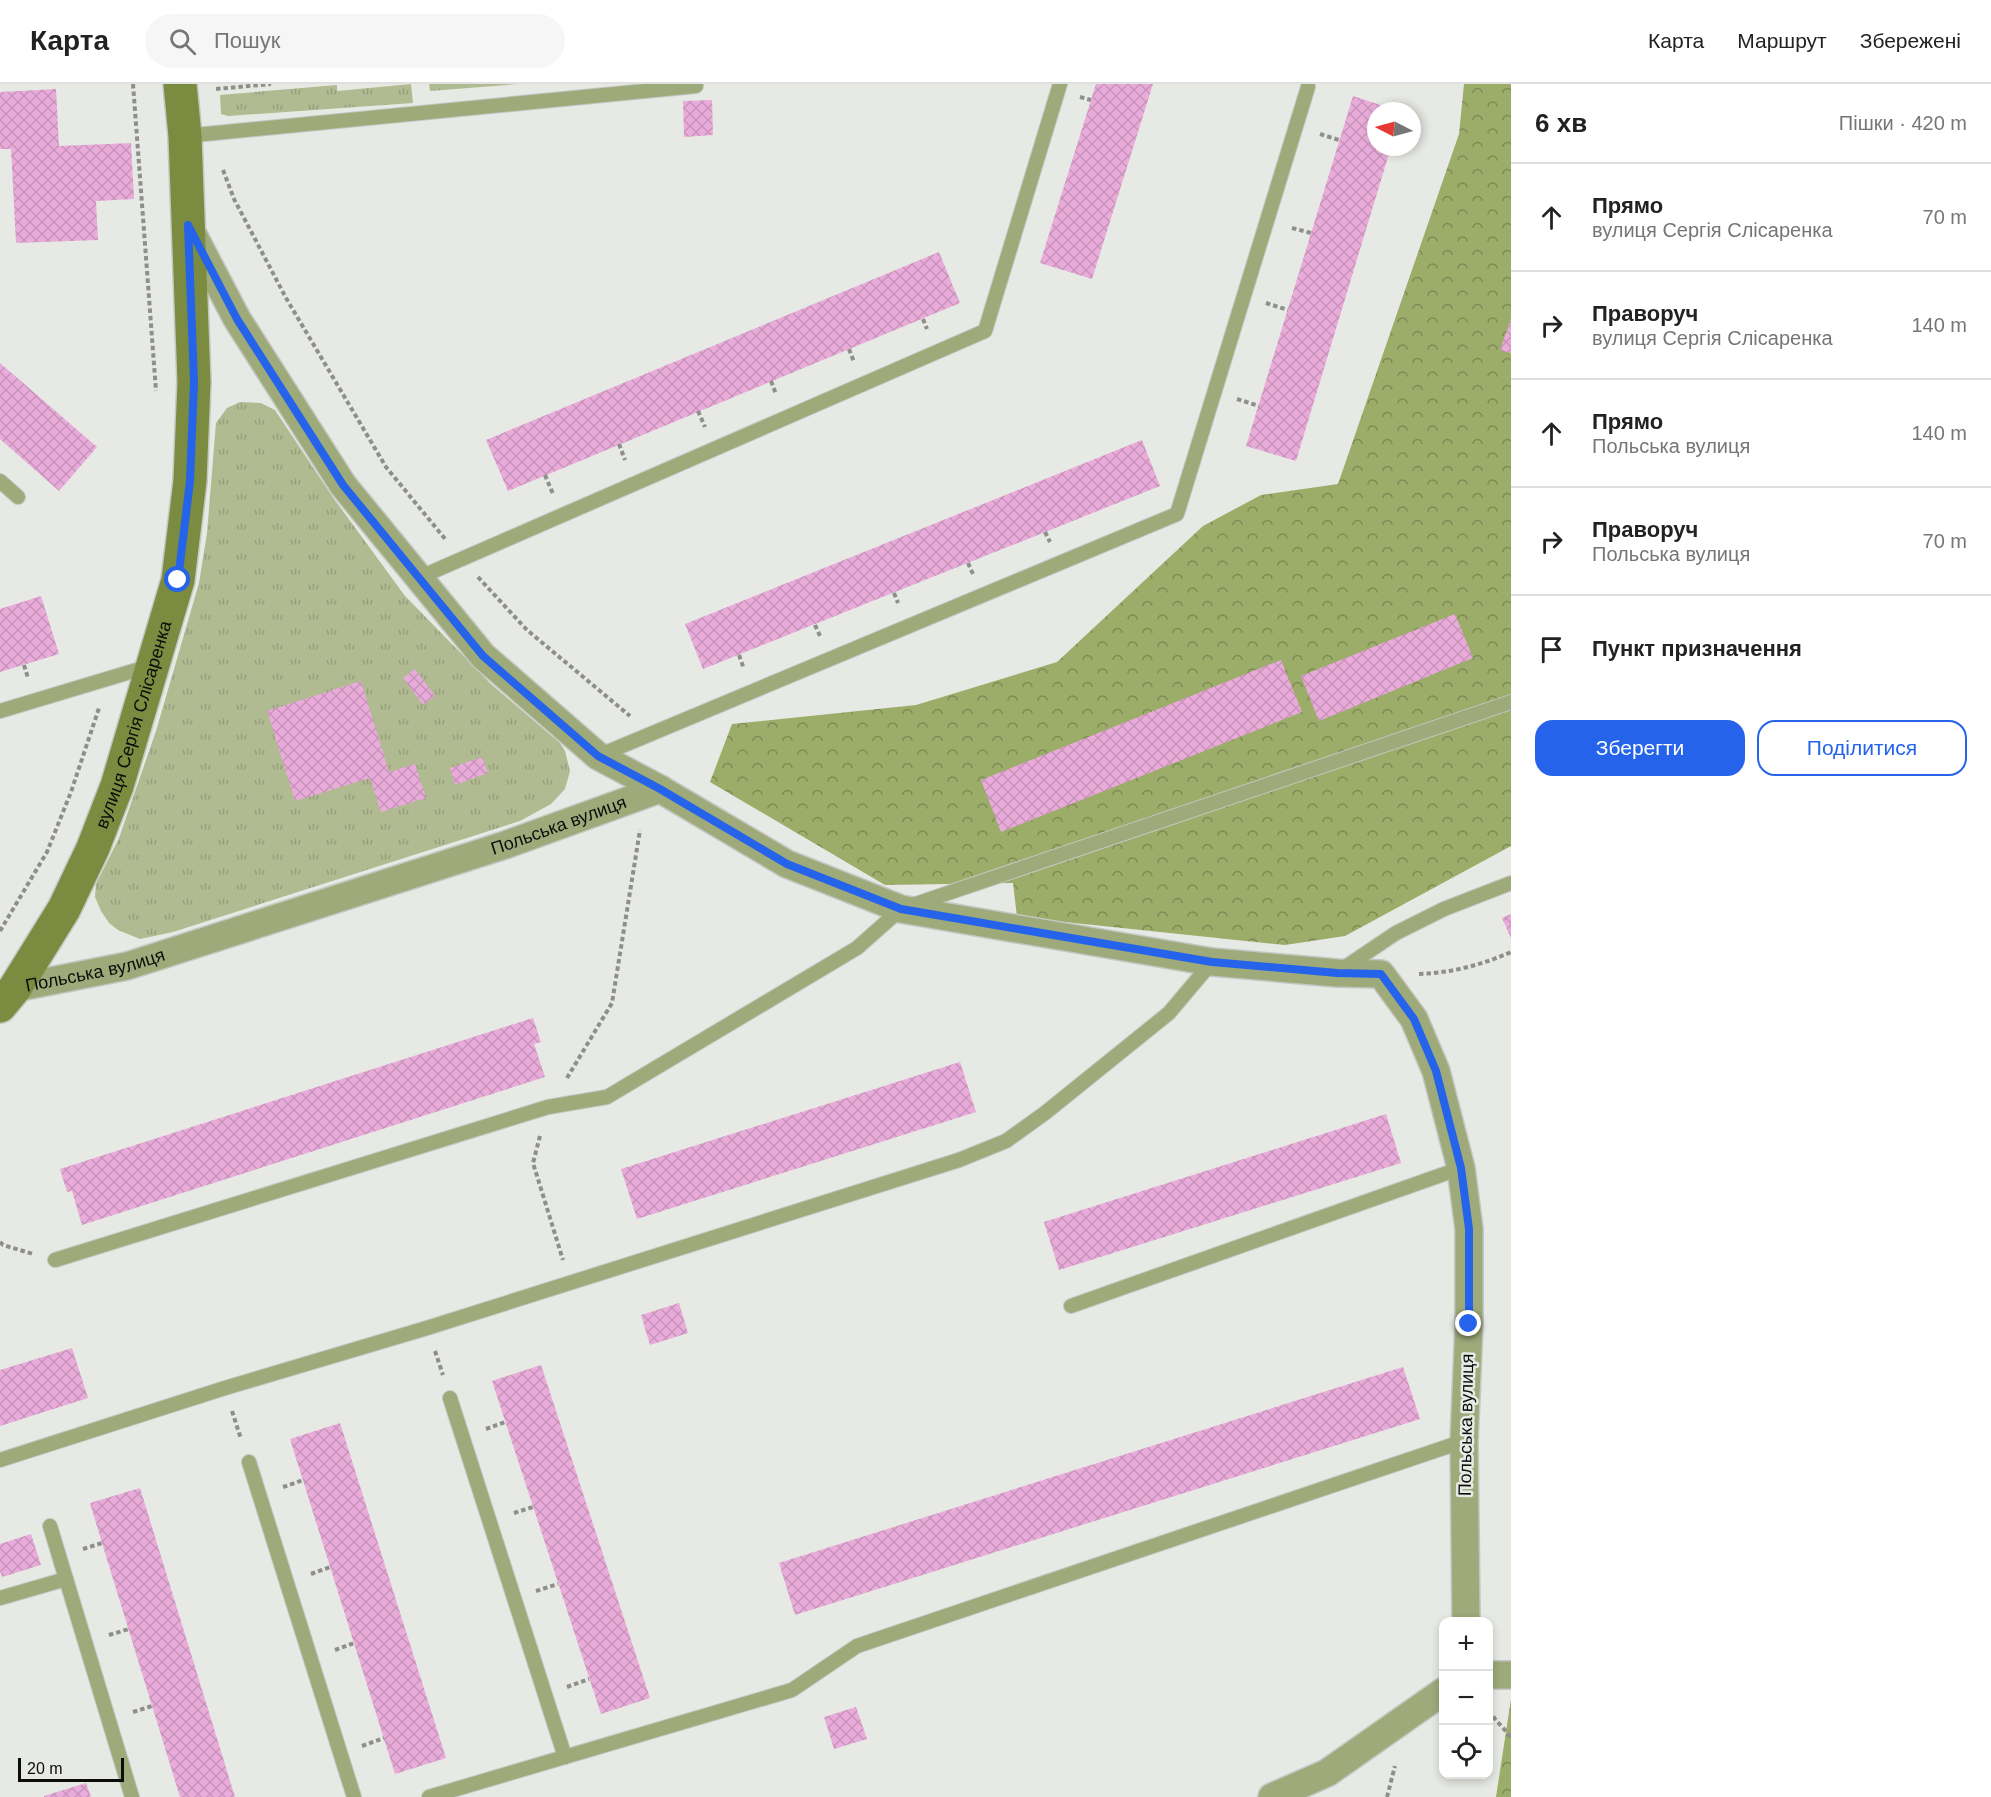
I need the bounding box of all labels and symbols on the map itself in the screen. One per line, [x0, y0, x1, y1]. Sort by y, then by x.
north arrow [1367, 102, 1421, 156]
route start [164, 566, 190, 592]
street label: вулиця Сергія Слісаренка [92, 617, 176, 831]
street label: Польська вулиця [488, 792, 629, 859]
street label: Польська вулиця [24, 945, 167, 996]
route end [1455, 1310, 1481, 1336]
street label: Польська вулиця [1455, 1354, 1477, 1496]
scale bar [18, 1755, 124, 1782]

